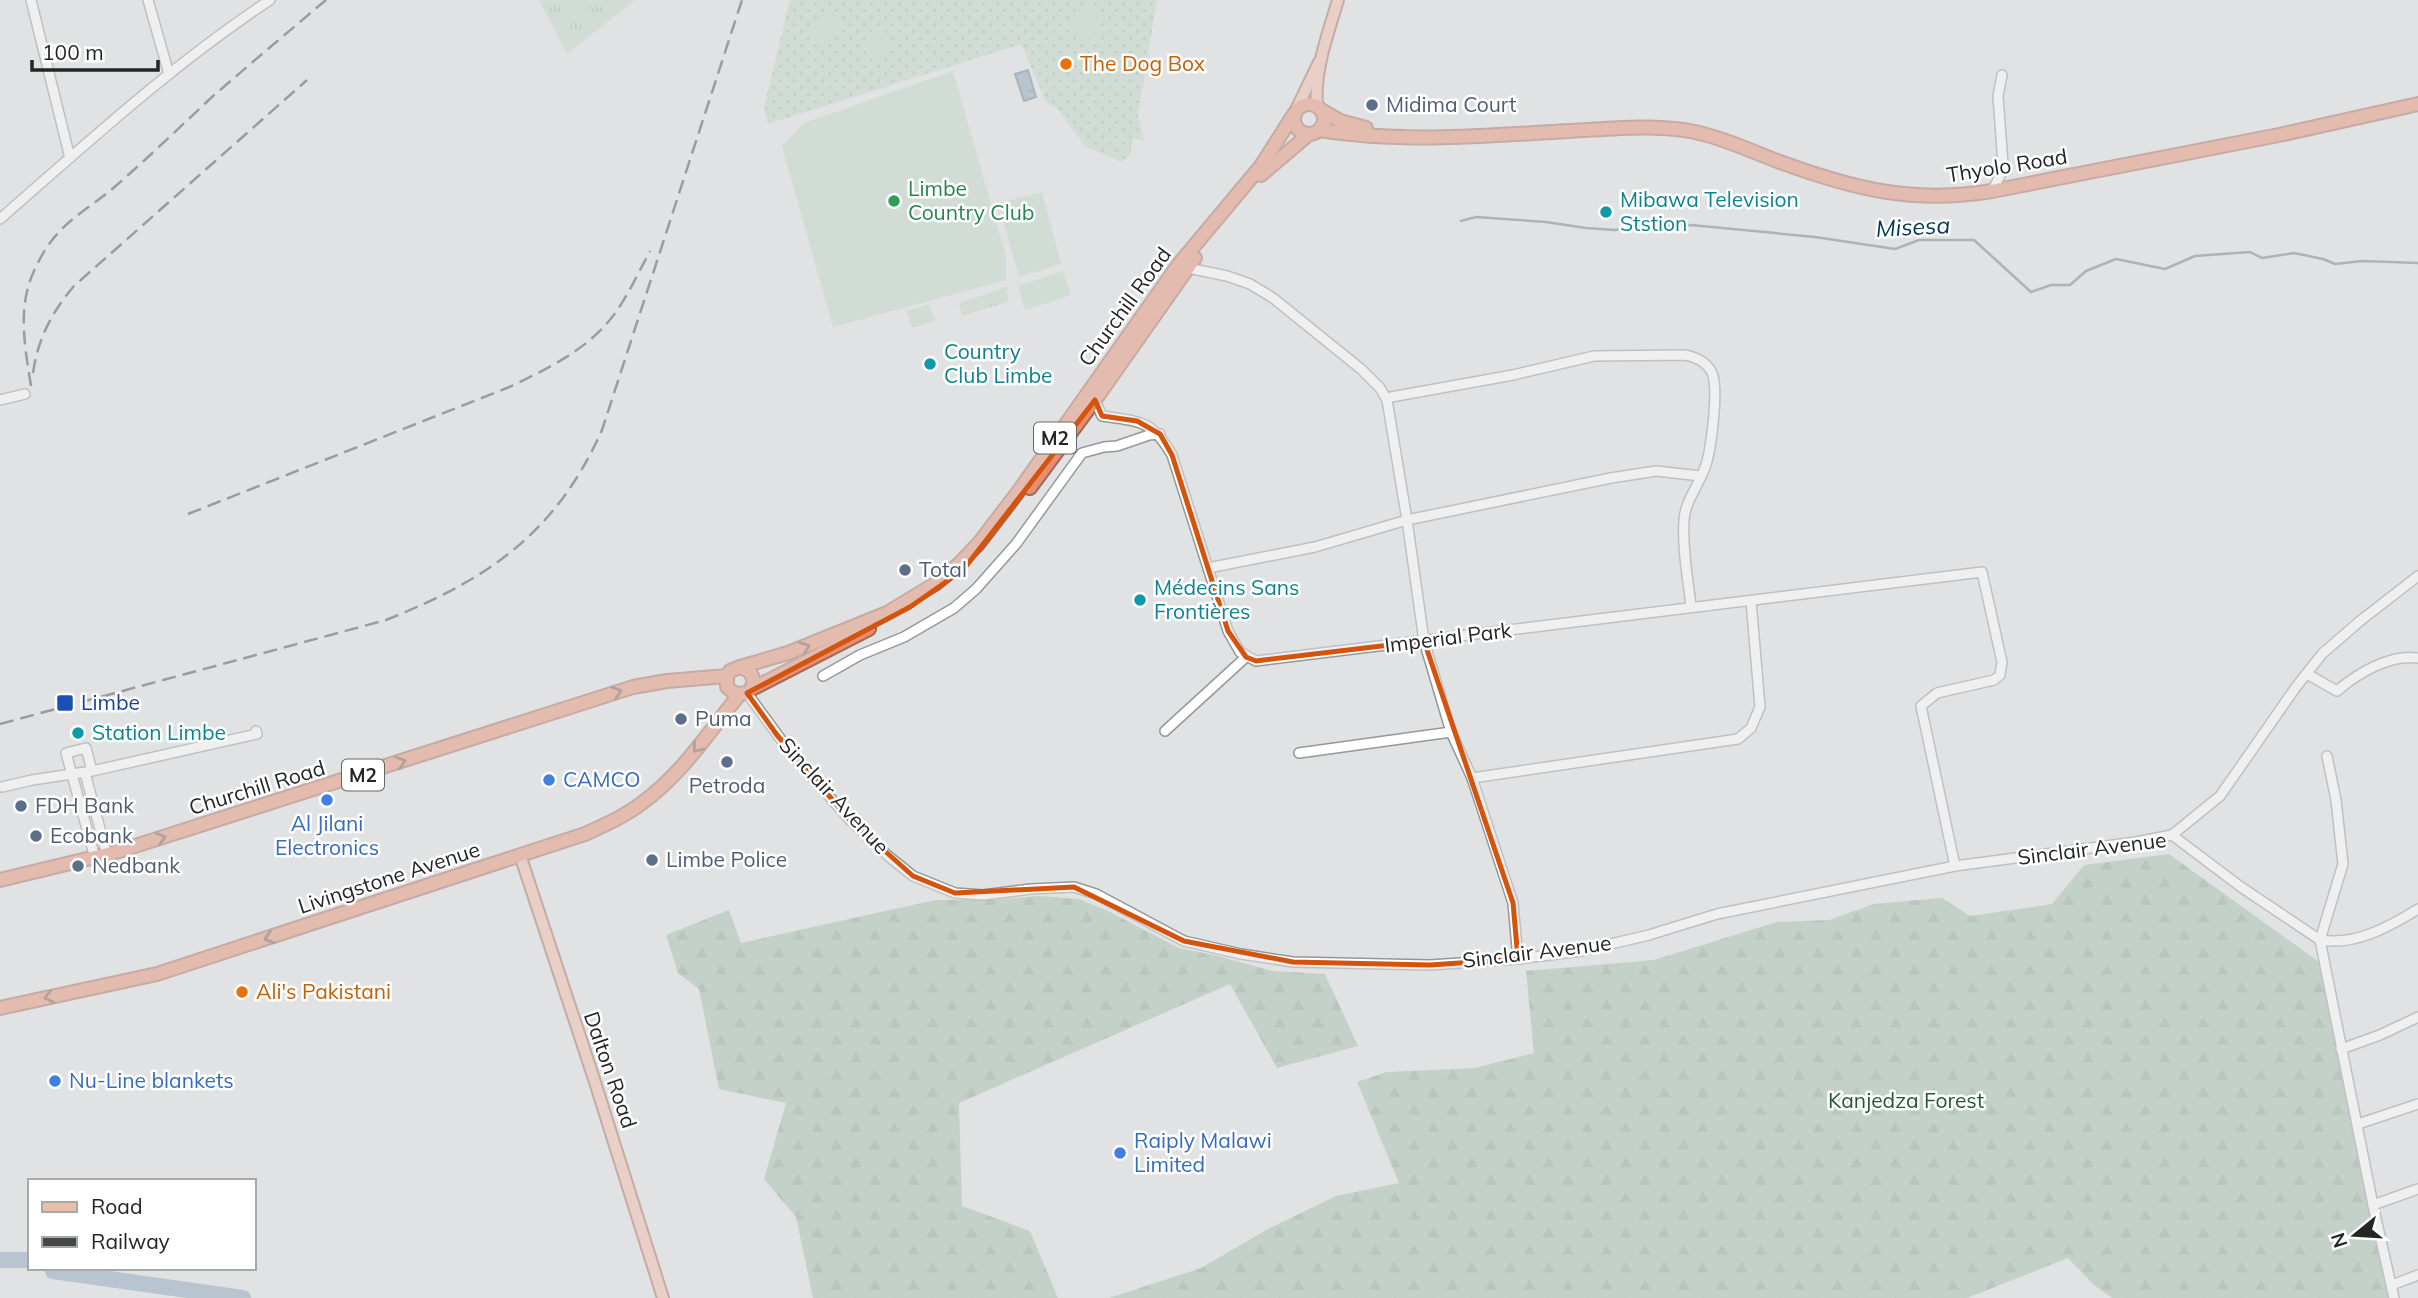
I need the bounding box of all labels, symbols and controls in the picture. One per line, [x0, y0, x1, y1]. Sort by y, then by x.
scale bar [32, 28, 158, 72]
text: 100 m [42, 39, 104, 65]
place label: The Dog Box [1080, 50, 1205, 76]
marker: The Dog Box [1058, 56, 1074, 72]
place label: Midima Court [1386, 91, 1516, 117]
marker: Midima Court [1364, 97, 1380, 113]
street label: Thyolo Road [1945, 143, 2069, 187]
place label: Limbe Country Club [908, 175, 1034, 225]
place label: Mibawa Television Ststion [1620, 186, 1799, 236]
marker: Limbe Country Club [886, 193, 902, 209]
marker: Mibawa Television Ststion [1598, 204, 1614, 220]
water label: Misesa [1875, 210, 1951, 243]
street label: Churchill Road [1072, 242, 1176, 371]
place label: Country Club Limbe [944, 338, 1052, 388]
marker: Country Club Limbe [922, 356, 938, 372]
road number: M2 [1034, 422, 1076, 453]
place label: Total [919, 556, 967, 582]
marker: Total [897, 562, 913, 578]
place label: Médecins Sans Frontières [1154, 574, 1299, 624]
marker: Médecins Sans Frontières [1132, 592, 1148, 608]
street label: Imperial Park [1383, 616, 1513, 658]
one-way arrow [799, 641, 811, 655]
one-way arrow [611, 686, 623, 700]
place label: Limbe [81, 689, 140, 715]
marker: Limbe [55, 693, 75, 713]
place label: Puma [695, 705, 752, 731]
marker: Puma [673, 711, 689, 727]
place label: Station Limbe [92, 719, 226, 745]
marker: Station Limbe [70, 725, 86, 741]
street label: Sinclair Avenue [774, 732, 895, 859]
one-way arrow [692, 741, 705, 753]
street label: Churchill Road [186, 754, 328, 820]
marker: Petroda [719, 754, 735, 770]
one-way arrow [394, 756, 407, 770]
road number: M2 [342, 760, 384, 790]
place label: CAMCO [563, 766, 641, 792]
marker: CAMCO [541, 772, 557, 788]
place label: Petroda [689, 772, 765, 798]
place label: FDH Bank [35, 792, 134, 818]
marker: Al Jilani Electronics [319, 792, 335, 808]
marker: FDH Bank [13, 798, 29, 814]
place label: Al Jilani Electronics [275, 810, 379, 860]
place label: Ecobank [50, 822, 133, 848]
street label: Sinclair Avenue [2016, 826, 2168, 870]
marker: Ecobank [28, 828, 44, 844]
one-way arrow [154, 832, 166, 847]
street label: Livingstone Avenue [295, 835, 483, 919]
place label: Limbe Police [666, 846, 787, 872]
place label: Nedbank [92, 852, 180, 878]
marker: Limbe Police [644, 852, 660, 868]
marker: Nedbank [70, 858, 86, 874]
one-way arrow [263, 929, 275, 944]
street label: Sinclair Avenue [1461, 929, 1613, 973]
place label: Ali's Pakistani [256, 978, 391, 1004]
marker: Ali's Pakistani [234, 984, 250, 1000]
one-way arrow [43, 989, 55, 1004]
street label: Dalton Road [579, 1008, 643, 1131]
place label: Nu-Line blankets [69, 1067, 234, 1093]
marker: Nu-Line blankets [47, 1073, 63, 1089]
park label: Kanjedza Forest [1828, 1087, 1984, 1113]
place label: Raiply Malawi Limited [1134, 1127, 1272, 1177]
marker: Raiply Malawi Limited [1112, 1145, 1128, 1161]
legend [28, 1179, 256, 1270]
text: Road [91, 1193, 142, 1219]
north arrow [2320, 1200, 2390, 1270]
text: Railway [91, 1228, 170, 1254]
text: N [2325, 1230, 2352, 1251]

